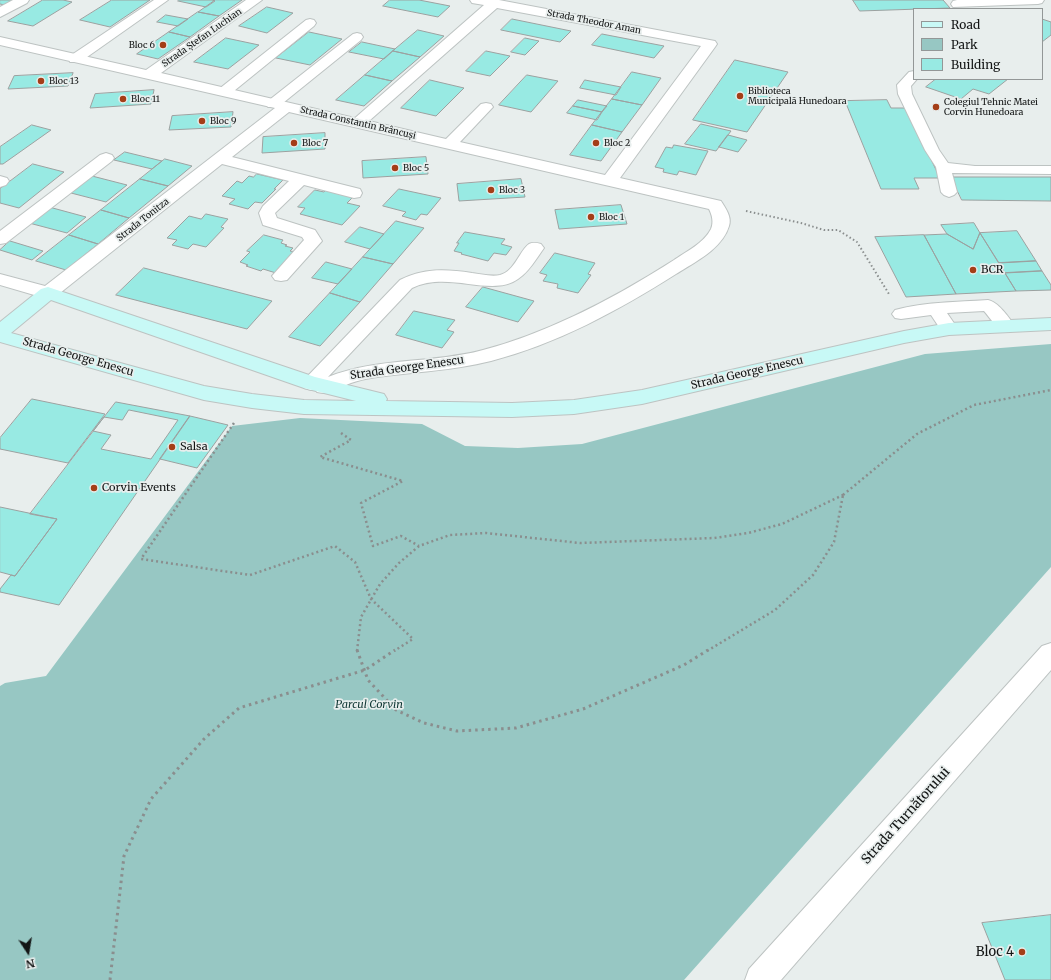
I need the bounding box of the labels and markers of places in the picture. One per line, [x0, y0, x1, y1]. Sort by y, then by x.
place label: Bloc 6 [129, 40, 155, 50]
marker: Bloc 6 [158, 40, 168, 50]
marker: Bloc 13 [36, 76, 46, 86]
place label: Bloc 13 [49, 76, 79, 86]
place label: Biblioteca Municipală Hunedoara [748, 86, 847, 107]
marker: Biblioteca Municipală Hunedoara [735, 91, 745, 101]
marker: Bloc 11 [118, 94, 128, 104]
place label: Bloc 11 [131, 94, 160, 104]
place label: Colegiul Tehnic Matei Corvin Hunedoara [944, 97, 1038, 118]
marker: Colegiul Tehnic Matei Corvin Hunedoara [931, 102, 941, 112]
marker: Bloc 9 [197, 116, 207, 126]
place label: Bloc 9 [210, 116, 236, 126]
marker: Bloc 7 [289, 138, 299, 148]
place label: Bloc 7 [302, 138, 328, 148]
marker: Bloc 2 [591, 138, 601, 148]
place label: Bloc 2 [604, 138, 630, 148]
marker: Bloc 5 [390, 163, 400, 173]
place label: Bloc 5 [403, 163, 429, 173]
marker: Bloc 3 [486, 185, 496, 195]
place label: Bloc 3 [499, 185, 525, 195]
marker: Bloc 1 [586, 212, 596, 222]
place label: Bloc 1 [599, 212, 624, 222]
place label: BCR [981, 263, 1004, 277]
marker: BCR [968, 265, 978, 275]
place label: Salsa [180, 440, 208, 454]
marker: Salsa [167, 442, 177, 452]
place label: Corvin Events [102, 481, 176, 495]
marker: Corvin Events [89, 483, 99, 493]
place label: Bloc 4 [976, 944, 1014, 960]
marker: Bloc 4 [1017, 947, 1027, 957]

